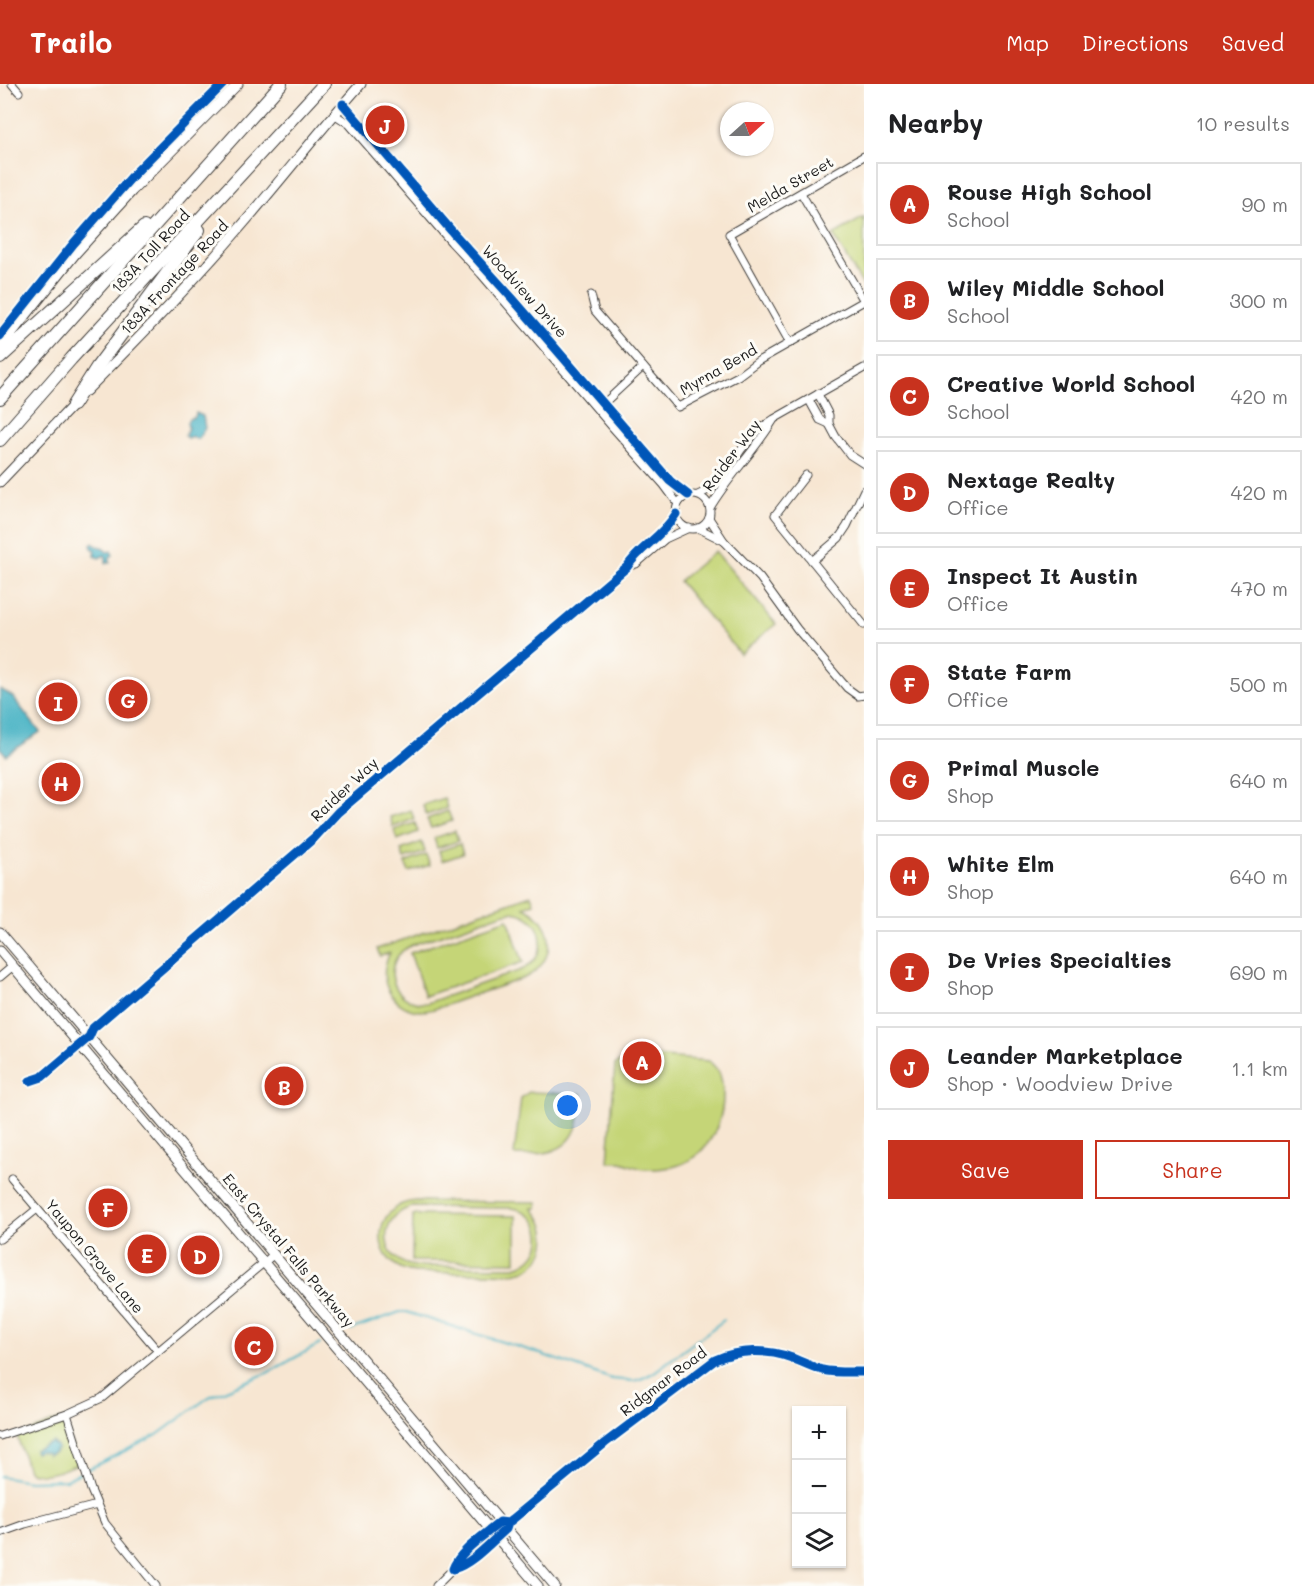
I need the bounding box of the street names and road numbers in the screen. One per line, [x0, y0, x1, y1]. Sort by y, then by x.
street label: Melda Street [743, 151, 837, 217]
street label: 183A Toll Road [106, 205, 194, 297]
street label: 183A Frontage Road [116, 216, 232, 338]
street label: Woodview Drive [478, 240, 572, 342]
street label: Myrna Bend [676, 339, 760, 399]
street label: Raider Way [697, 415, 765, 495]
street label: Raider Way [306, 753, 382, 825]
street label: East Crystal Falls Parkway [219, 1169, 359, 1331]
street label: Yaupon Grove Lane [41, 1195, 149, 1317]
street label: Ridgmar Road [616, 1342, 710, 1420]

